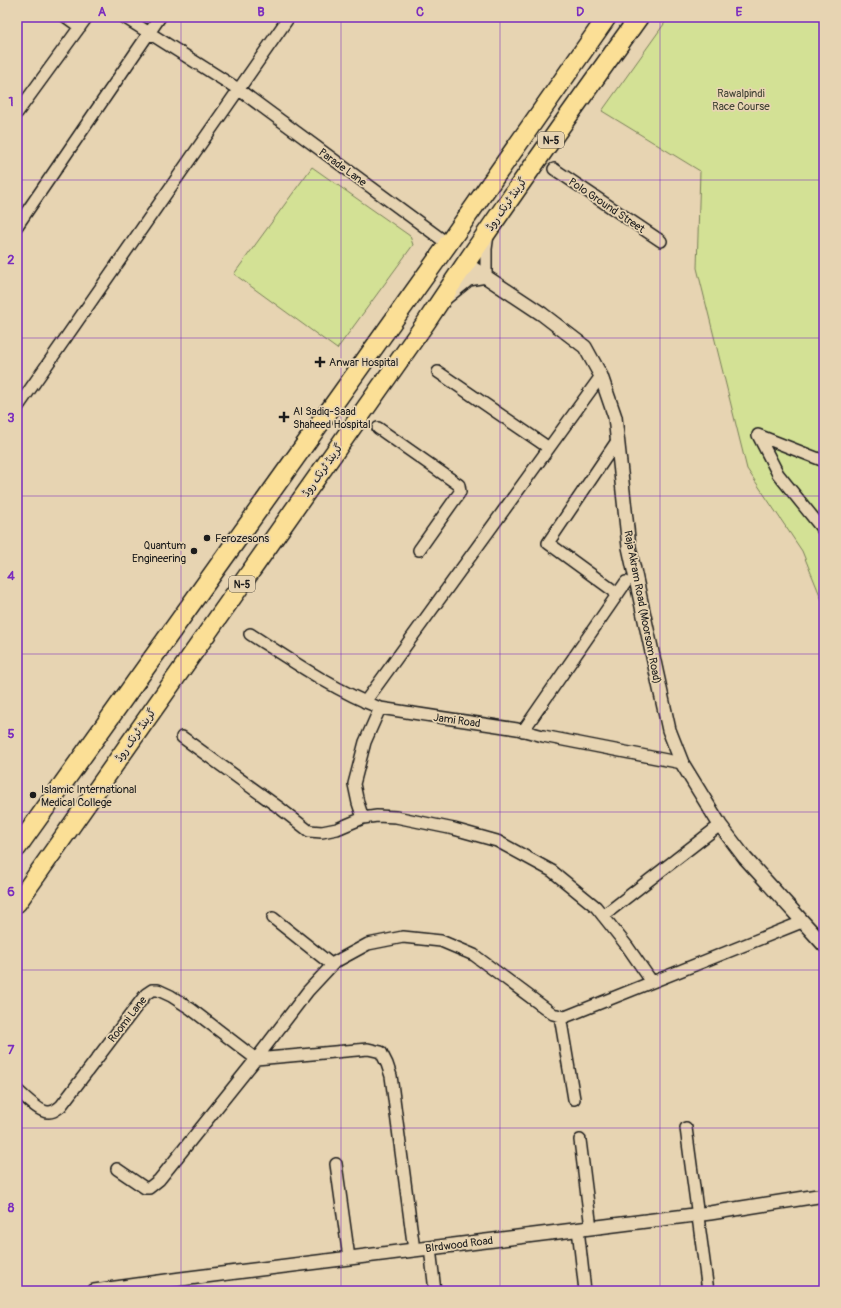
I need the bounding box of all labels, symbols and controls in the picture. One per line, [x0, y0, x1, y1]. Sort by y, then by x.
text: A [98, 4, 107, 20]
text: B [257, 4, 265, 20]
text: C [416, 4, 424, 20]
text: D [576, 4, 584, 20]
text: E [736, 4, 743, 20]
park label: Rawalpindi Race Course [712, 87, 770, 113]
text: 1 [8, 94, 14, 110]
road number: N-5 [538, 132, 564, 148]
street label: Parade Lane [316, 146, 370, 189]
street label: گرینڈ ٹرنک روڈ [483, 175, 530, 233]
street label: Polo Ground Street [566, 175, 648, 236]
text: 2 [7, 252, 15, 268]
marker: Anwar Hospital [314, 356, 326, 368]
place label: Anwar Hospital [329, 356, 398, 369]
place label: Al Sadiq-Saad Shaheed Hospital [293, 405, 371, 431]
text: 3 [7, 410, 15, 426]
marker: Al Sadiq-Saad Shaheed Hospital [278, 411, 290, 423]
street label: گرینڈ ٹرنک روڈ [299, 441, 346, 499]
street label: Raja Akram Road (Moorsom Road) [621, 529, 664, 685]
place label: Ferozesons [215, 532, 269, 545]
marker: Ferozesons [202, 533, 212, 543]
place label: Quantum Engineering [132, 539, 186, 565]
marker: Quantum Engineering [189, 546, 199, 556]
text: 4 [7, 568, 15, 584]
road number: N-5 [229, 576, 255, 592]
street label: گرینڈ ٹرنک روڈ [112, 706, 159, 764]
street label: Jami Road [433, 711, 481, 730]
text: 5 [7, 726, 15, 742]
place label: Islamic International Medical College [41, 783, 137, 809]
marker: Islamic International Medical College [28, 790, 38, 800]
text: 6 [7, 884, 15, 900]
street label: Roomi Lane [105, 993, 150, 1045]
text: 7 [8, 1042, 15, 1058]
text: 8 [8, 1200, 15, 1216]
street label: BIrdwood Road [424, 1234, 494, 1255]

